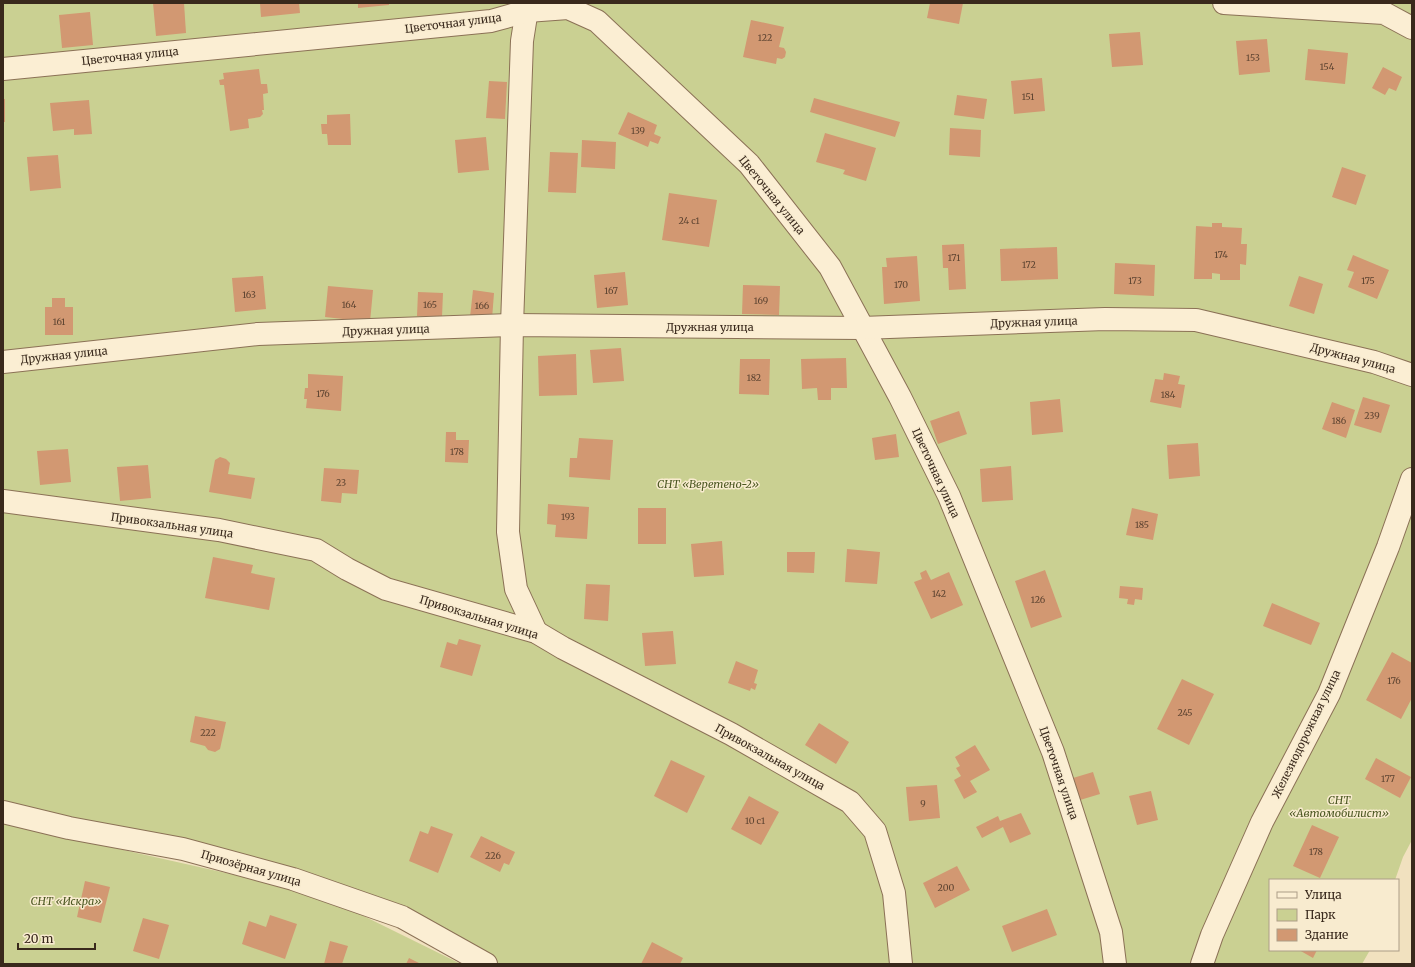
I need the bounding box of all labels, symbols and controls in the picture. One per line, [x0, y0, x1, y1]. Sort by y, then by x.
street label: Цветочная улица [404, 10, 502, 36]
house number: 122 [758, 32, 772, 43]
street label: Цветочная улица [81, 44, 179, 68]
house number: 153 [1246, 52, 1260, 63]
house number: 154 [1320, 61, 1335, 72]
house number: 151 [1022, 91, 1034, 102]
house number: 139 [631, 125, 645, 136]
street label: Цветочная улица [736, 153, 808, 237]
house number: 24 с1 [678, 215, 700, 226]
house number: 174 [1214, 249, 1228, 260]
house number: 171 [948, 252, 960, 263]
house number: 172 [1022, 259, 1036, 270]
house number: 173 [1128, 275, 1142, 286]
house number: 175 [1361, 275, 1375, 286]
house number: 170 [894, 279, 908, 290]
house number: 167 [604, 285, 618, 296]
house number: 163 [242, 289, 256, 300]
house number: 169 [754, 295, 768, 306]
house number: 164 [342, 299, 357, 310]
house number: 165 [423, 299, 437, 310]
house number: 166 [475, 300, 490, 311]
street label: Дружная улица [990, 313, 1078, 331]
house number: 161 [53, 316, 65, 327]
street label: Дружная улица [666, 320, 754, 334]
street label: Дружная улица [342, 321, 430, 339]
street label: Дружная улица [1309, 340, 1397, 376]
street label: Дружная улица [20, 343, 108, 367]
house number: 182 [747, 372, 761, 383]
house number: 176 [316, 388, 330, 399]
house number: 184 [1161, 389, 1176, 400]
house number: 239 [1364, 410, 1380, 421]
house number: 186 [1332, 415, 1347, 426]
street label: Цветочная улица [909, 426, 963, 520]
house number: 178 [450, 446, 464, 457]
house number: 23 [336, 477, 346, 488]
park label: СНТ «Веретено-2» [657, 477, 759, 491]
street label: Привокзальная улица [110, 509, 234, 541]
house number: 193 [561, 511, 575, 522]
house number: 185 [1135, 519, 1149, 530]
house number: 142 [932, 588, 946, 599]
street label: Привокзальная улица [418, 592, 540, 642]
house number: 126 [1031, 594, 1046, 605]
street label: Железнодорожная улица [1269, 667, 1343, 801]
house number: 176 [1387, 675, 1401, 686]
house number: 245 [1177, 707, 1193, 718]
street label: Привокзальная улица [713, 721, 827, 793]
street label: Цветочная улица [1037, 725, 1081, 821]
house number: 222 [200, 727, 216, 738]
house number: 177 [1381, 773, 1395, 784]
park label: СНТ «Автомобилист» [1289, 793, 1389, 820]
house number: 9 [920, 798, 926, 809]
house number: 10 с1 [745, 815, 765, 826]
house number: 178 [1309, 846, 1323, 857]
street label: Приозёрная улица [199, 847, 303, 889]
house number: 226 [485, 850, 501, 861]
legend [1269, 879, 1399, 951]
house number: 200 [938, 882, 955, 893]
text: Улица [1304, 887, 1342, 902]
park label: СНТ «Искра» [30, 894, 102, 908]
text: Парк [1305, 907, 1336, 922]
scale bar [18, 925, 95, 951]
text: Здание [1305, 927, 1348, 942]
text: 20 m [24, 931, 53, 946]

